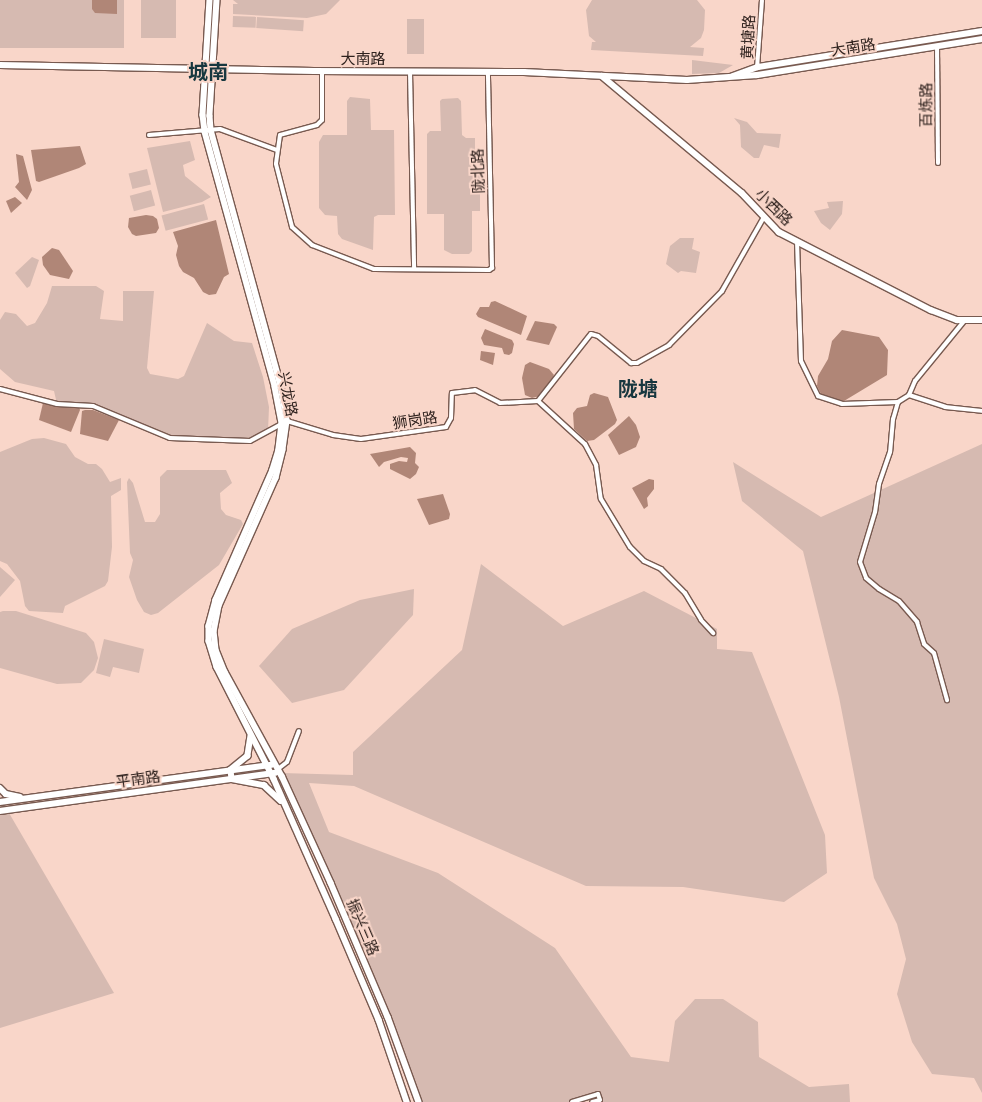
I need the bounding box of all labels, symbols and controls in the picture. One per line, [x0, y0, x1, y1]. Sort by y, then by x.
street label: 黄塘路 [738, 14, 758, 60]
street label: 大南路 [829, 35, 877, 59]
street label: 大南路 [341, 50, 385, 68]
district label: 城南 [188, 59, 228, 83]
street label: 百炼路 [917, 83, 935, 127]
street label: 陇北路 [468, 148, 488, 194]
street label: 小西路 [752, 185, 796, 229]
street label: 兴龙路 [275, 370, 301, 418]
district label: 陇塘 [618, 376, 658, 400]
street label: 狮岗路 [391, 408, 439, 432]
street label: 平南路 [114, 767, 162, 791]
street label: 振兴三路 [343, 896, 383, 958]

